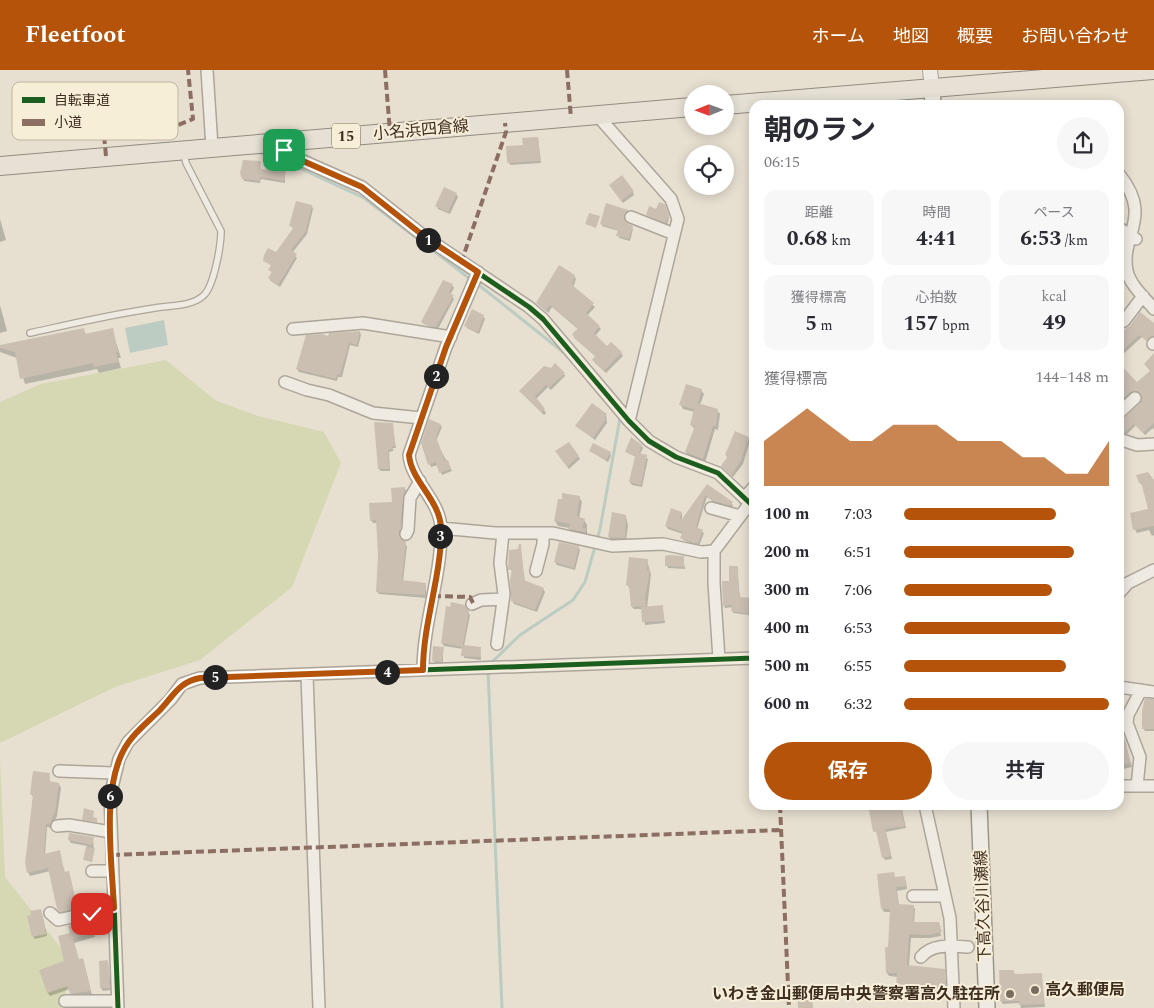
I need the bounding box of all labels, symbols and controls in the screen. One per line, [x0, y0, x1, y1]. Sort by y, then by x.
text: Fleetfoot [25, 17, 126, 53]
text: ホーム [812, 23, 865, 50]
text: 地図 [893, 23, 929, 50]
text: 概要 [957, 23, 993, 50]
text: お問い合わせ [1021, 23, 1129, 50]
legend [12, 82, 178, 140]
north arrow [684, 85, 734, 135]
map controls [684, 85, 734, 195]
text: 自転車道 [54, 90, 110, 111]
text: 朝のラン [764, 109, 876, 152]
text: 小道 [54, 112, 82, 133]
street label: 小名浜四倉線 [372, 114, 470, 146]
button: share [1057, 117, 1109, 169]
road number: 15 [332, 124, 360, 148]
pin [263, 129, 305, 171]
icon: arrive [270, 136, 298, 164]
button: locate [684, 145, 734, 195]
text: 06:15 [764, 150, 800, 174]
text: 距離 [805, 202, 833, 223]
text: 時間 [922, 202, 950, 223]
text: ペース [1034, 202, 1075, 223]
text: 0.68 [787, 223, 828, 255]
text: 4:41 [916, 223, 957, 255]
text: 6:53 [1020, 223, 1061, 255]
pin: 1 [416, 228, 440, 252]
text: 1 [425, 230, 432, 251]
text: km [828, 230, 851, 251]
text: /km [1061, 230, 1088, 251]
text: kcal [1042, 286, 1067, 307]
text: 獲得標高 [791, 287, 847, 308]
text: 心拍数 [915, 287, 957, 308]
text: 49 [1042, 307, 1066, 339]
text: 5 [805, 308, 817, 340]
text: 157 [903, 308, 939, 340]
text: m [817, 315, 832, 336]
text: bpm [939, 315, 970, 336]
pin: 2 [424, 364, 448, 388]
text: 144–148 m [1035, 365, 1109, 389]
text: 2 [433, 366, 440, 387]
text: 獲得標高 [764, 367, 828, 391]
text: 100 m [764, 502, 809, 526]
text: 7:03 [844, 502, 872, 526]
pin: 3 [428, 524, 452, 548]
text: 3 [437, 526, 444, 547]
text: 200 m [764, 540, 809, 564]
text: 6:51 [844, 540, 872, 564]
text: 300 m [764, 578, 809, 602]
text: 7:06 [844, 578, 872, 602]
text: 400 m [764, 616, 809, 640]
text: 6:53 [844, 616, 872, 640]
text: 500 m [764, 654, 809, 678]
text: 6:55 [844, 654, 872, 678]
pin: 4 [374, 660, 400, 684]
text: 4 [384, 662, 391, 683]
pin: 5 [202, 664, 228, 690]
text: 5 [212, 667, 219, 688]
text: 600 m [764, 692, 809, 716]
text: 6:32 [844, 692, 872, 716]
button: 保存 [764, 742, 932, 800]
button: 共有 [942, 742, 1109, 800]
pin: 6 [98, 784, 122, 808]
text: 6 [107, 786, 114, 807]
street label: 下高久谷川瀬線 [969, 850, 997, 962]
pin [71, 893, 113, 935]
icon: check [78, 900, 106, 928]
place label: 高久郵便局 [1045, 978, 1125, 1002]
place label: いわき金山郵便局中央警察署高久駐在所 [712, 982, 1000, 1006]
marker: 高久郵便局 [1029, 984, 1041, 996]
marker: いわき金山郵便局中央警察署高久駐在所 [1004, 988, 1016, 1000]

